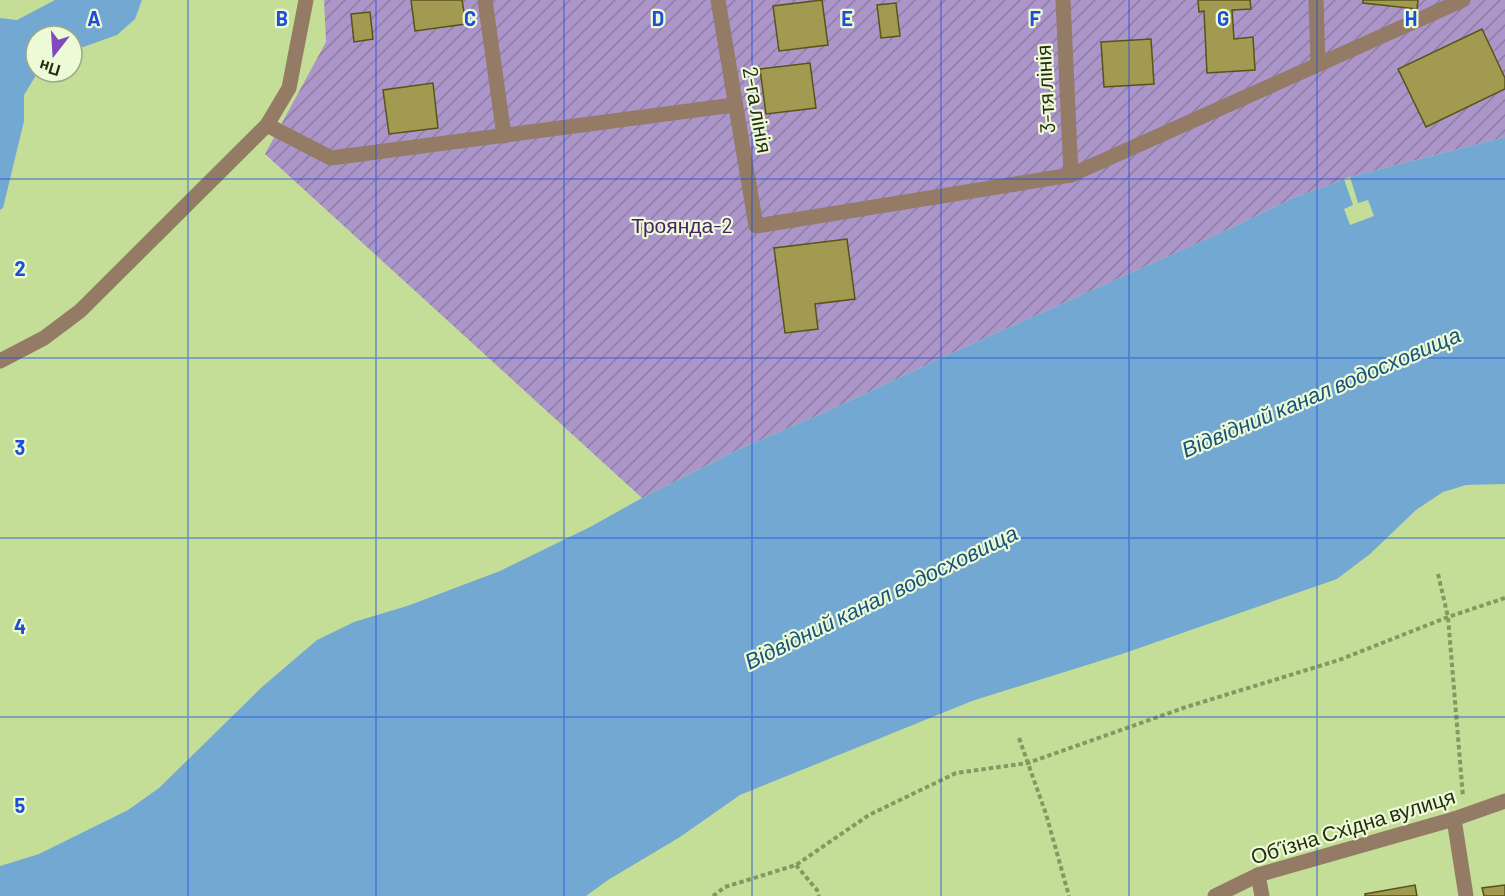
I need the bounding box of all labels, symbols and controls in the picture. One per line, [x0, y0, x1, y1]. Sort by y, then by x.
text: A [87, 6, 101, 30]
text: B [276, 6, 288, 30]
text: C [464, 6, 476, 30]
text: D [652, 6, 664, 30]
text: E [841, 6, 853, 30]
text: F [1029, 6, 1041, 30]
text: G [1217, 6, 1229, 30]
text: H [1405, 6, 1417, 30]
north arrow [24, 24, 84, 84]
street label: 3-тя лінія [1030, 44, 1059, 134]
text: Пн [37, 57, 62, 81]
street label: 2-га лінія [739, 65, 778, 155]
park label: Троянда-2 [631, 212, 733, 237]
text: 2 [14, 256, 26, 280]
water label: Відвідний канал водосховища [1177, 320, 1464, 463]
text: 3 [15, 435, 25, 459]
water label: Відвідний канал водосховища [740, 519, 1022, 675]
text: 4 [14, 614, 26, 638]
street label: Обʼїзна Східна вулиця [1247, 783, 1458, 869]
text: 5 [15, 793, 26, 817]

